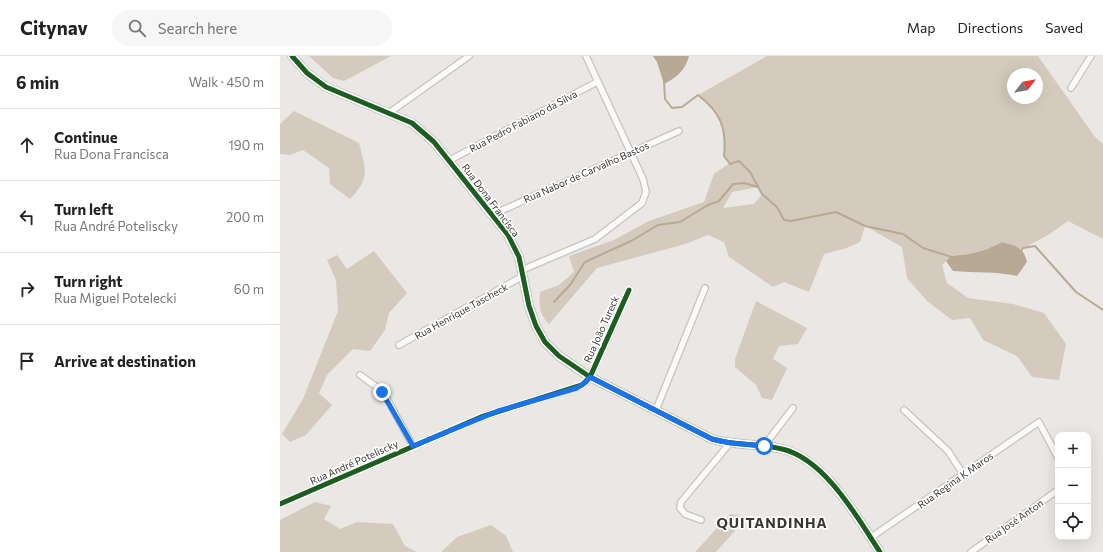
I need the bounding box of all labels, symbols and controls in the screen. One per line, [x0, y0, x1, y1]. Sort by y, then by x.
search box [112, 10, 392, 46]
text: Citynav [20, 16, 88, 39]
icon: search [126, 17, 148, 39]
text: Search here [158, 19, 237, 37]
text: Map [907, 19, 936, 36]
text: Directions [958, 19, 1023, 36]
text: Saved [1045, 19, 1083, 36]
north arrow [1007, 68, 1043, 104]
text: 6 min [16, 72, 59, 93]
text: Walk · 450 m [189, 74, 264, 90]
street label: Rua Pedro Fabiano da Silva [467, 87, 579, 155]
text: Continue [54, 128, 118, 146]
icon: ahead [16, 134, 38, 156]
text: 190 m [228, 137, 264, 153]
street label: Rua Nabor de Carvalho Bastos [521, 139, 651, 205]
text: Rua Dona Francisca [54, 146, 169, 162]
street label: Rua Dona Francisca [460, 161, 522, 239]
text: Turn left [54, 200, 113, 218]
icon: left [16, 206, 38, 228]
text: 200 m [226, 209, 264, 225]
text: Rua André Poteliscky [54, 218, 178, 234]
text: Turn right [54, 272, 123, 290]
icon: right [16, 278, 38, 300]
street label: Rua Henrique Tascheck [412, 280, 510, 342]
text: 60 m [234, 281, 264, 297]
text: Rua Miguel Potelecki [54, 290, 177, 306]
street label: Rua João Tureck [581, 293, 621, 364]
icon: arrive [16, 350, 38, 372]
text: Arrive at destination [54, 352, 196, 370]
route end [373, 383, 391, 401]
map controls [1055, 432, 1091, 540]
button: + [1055, 432, 1091, 468]
street label: Rua André Poteliscky [308, 437, 400, 487]
route start [755, 437, 773, 455]
street label: Rua Regina K Maros [915, 449, 995, 511]
button: − [1055, 468, 1091, 504]
street label: Rua José Anton [983, 497, 1045, 545]
button: locate [1055, 504, 1091, 540]
district label: QUITANDINHA [716, 514, 828, 531]

